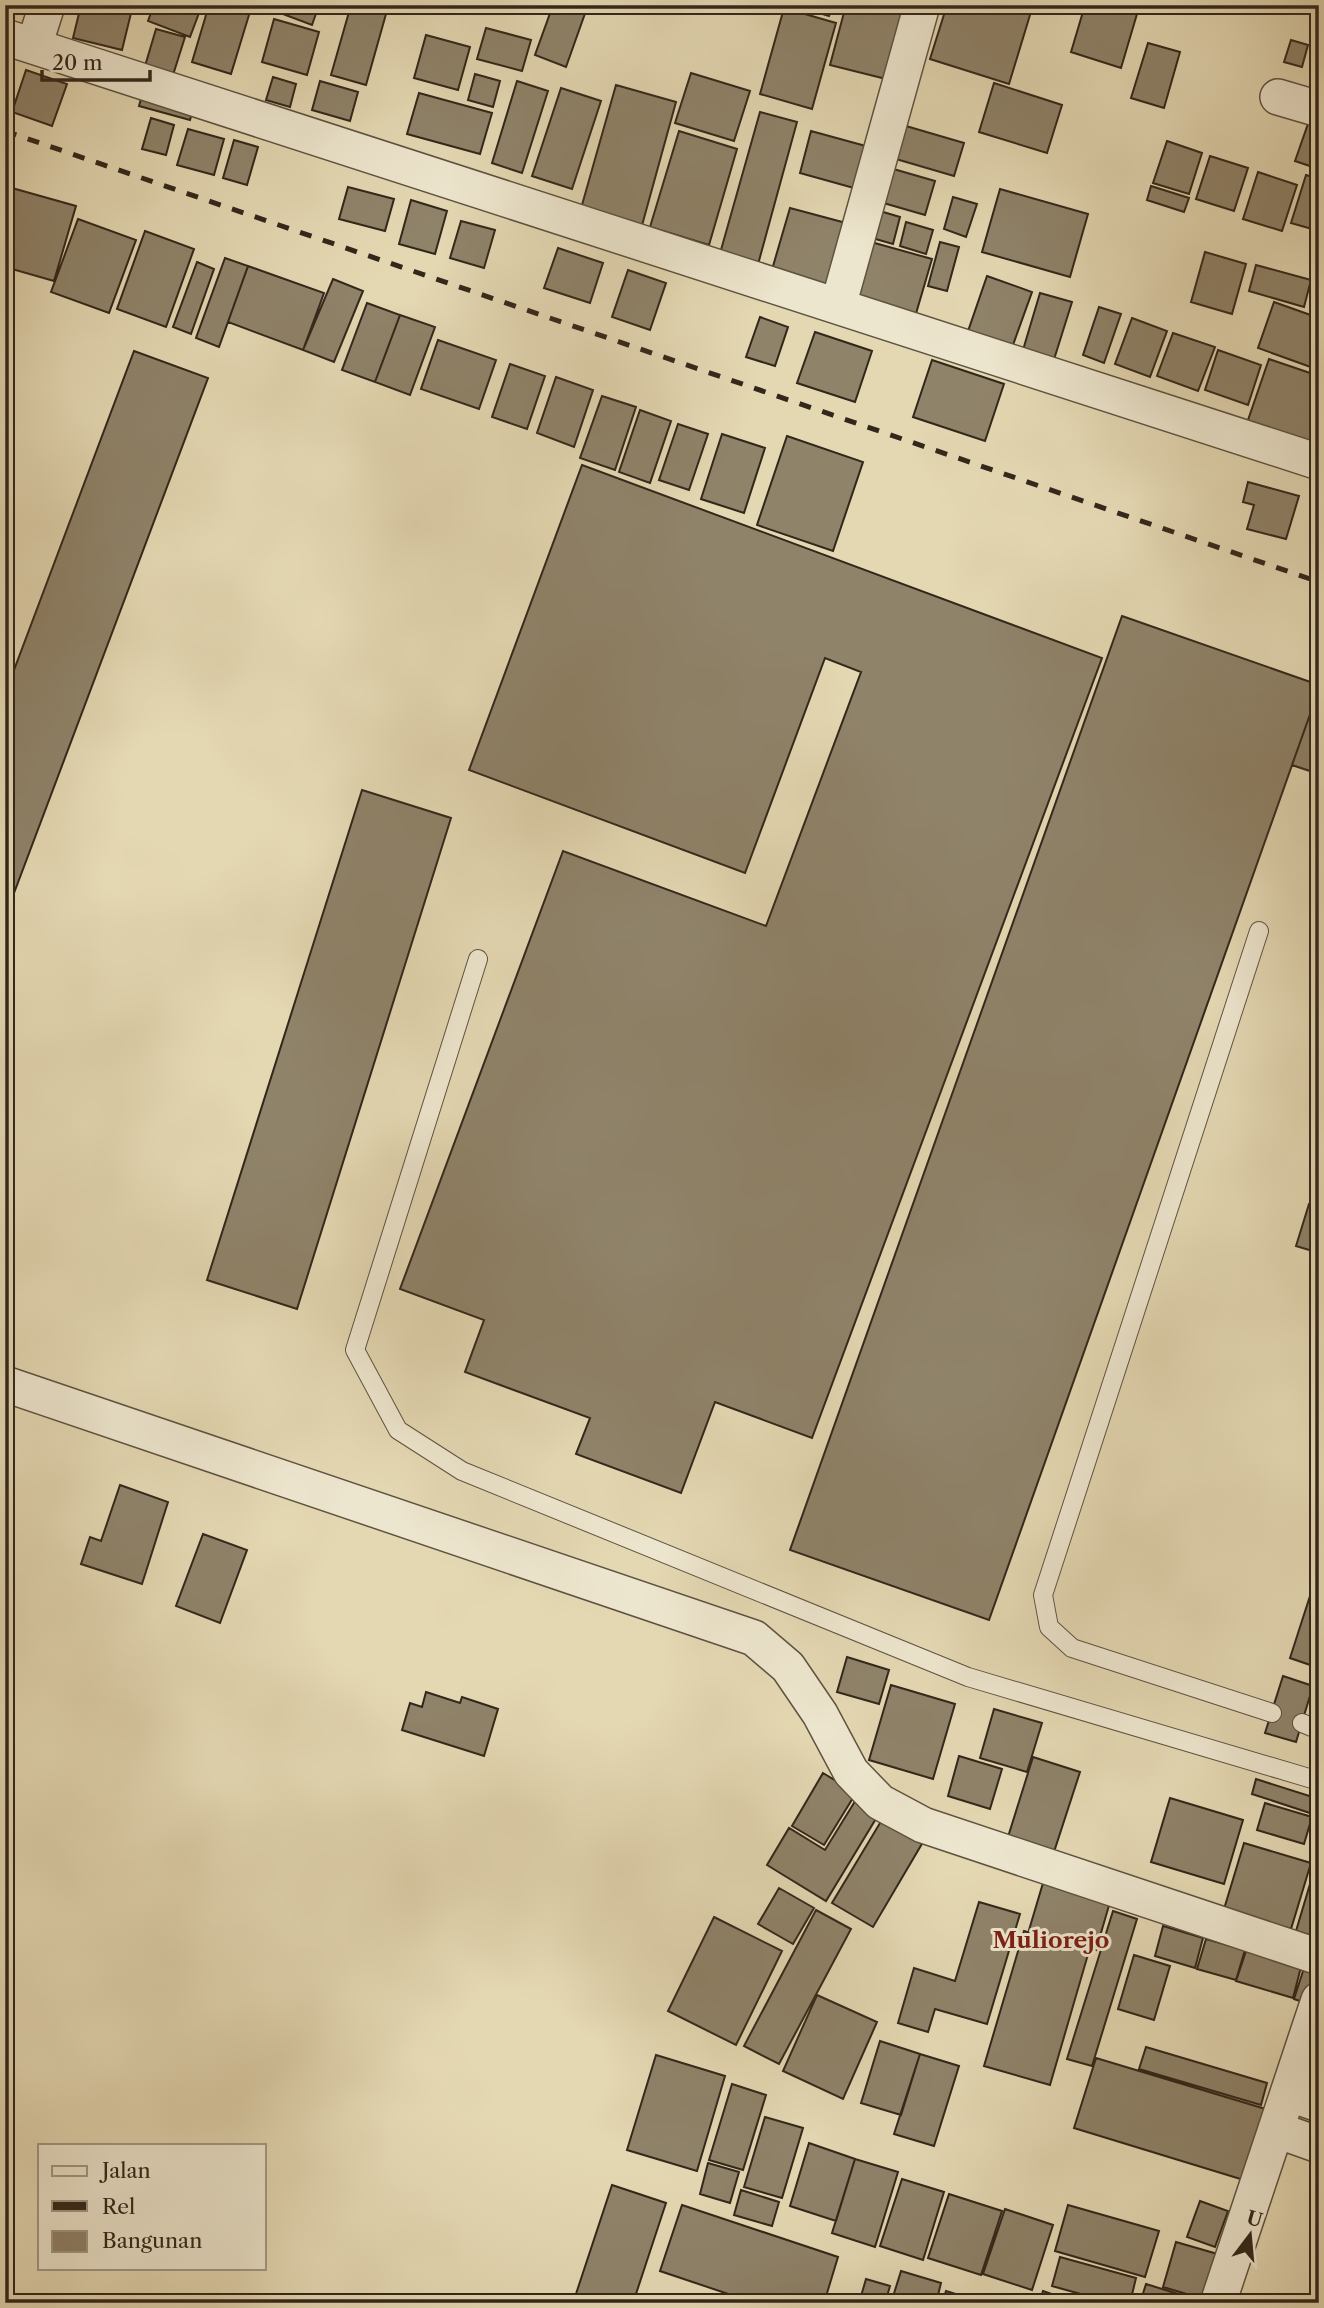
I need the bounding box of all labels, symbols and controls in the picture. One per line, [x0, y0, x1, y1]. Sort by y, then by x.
scale bar [42, 38, 150, 82]
text: 20 m [52, 50, 103, 75]
district label: Muliorejo [993, 1926, 1109, 1954]
legend [38, 2144, 266, 2270]
text: Jalan [99, 2158, 151, 2183]
text: Rel [102, 2194, 135, 2219]
north arrow [1216, 2200, 1286, 2270]
text: U [1244, 2206, 1266, 2232]
text: Bangunan [102, 2228, 202, 2253]

